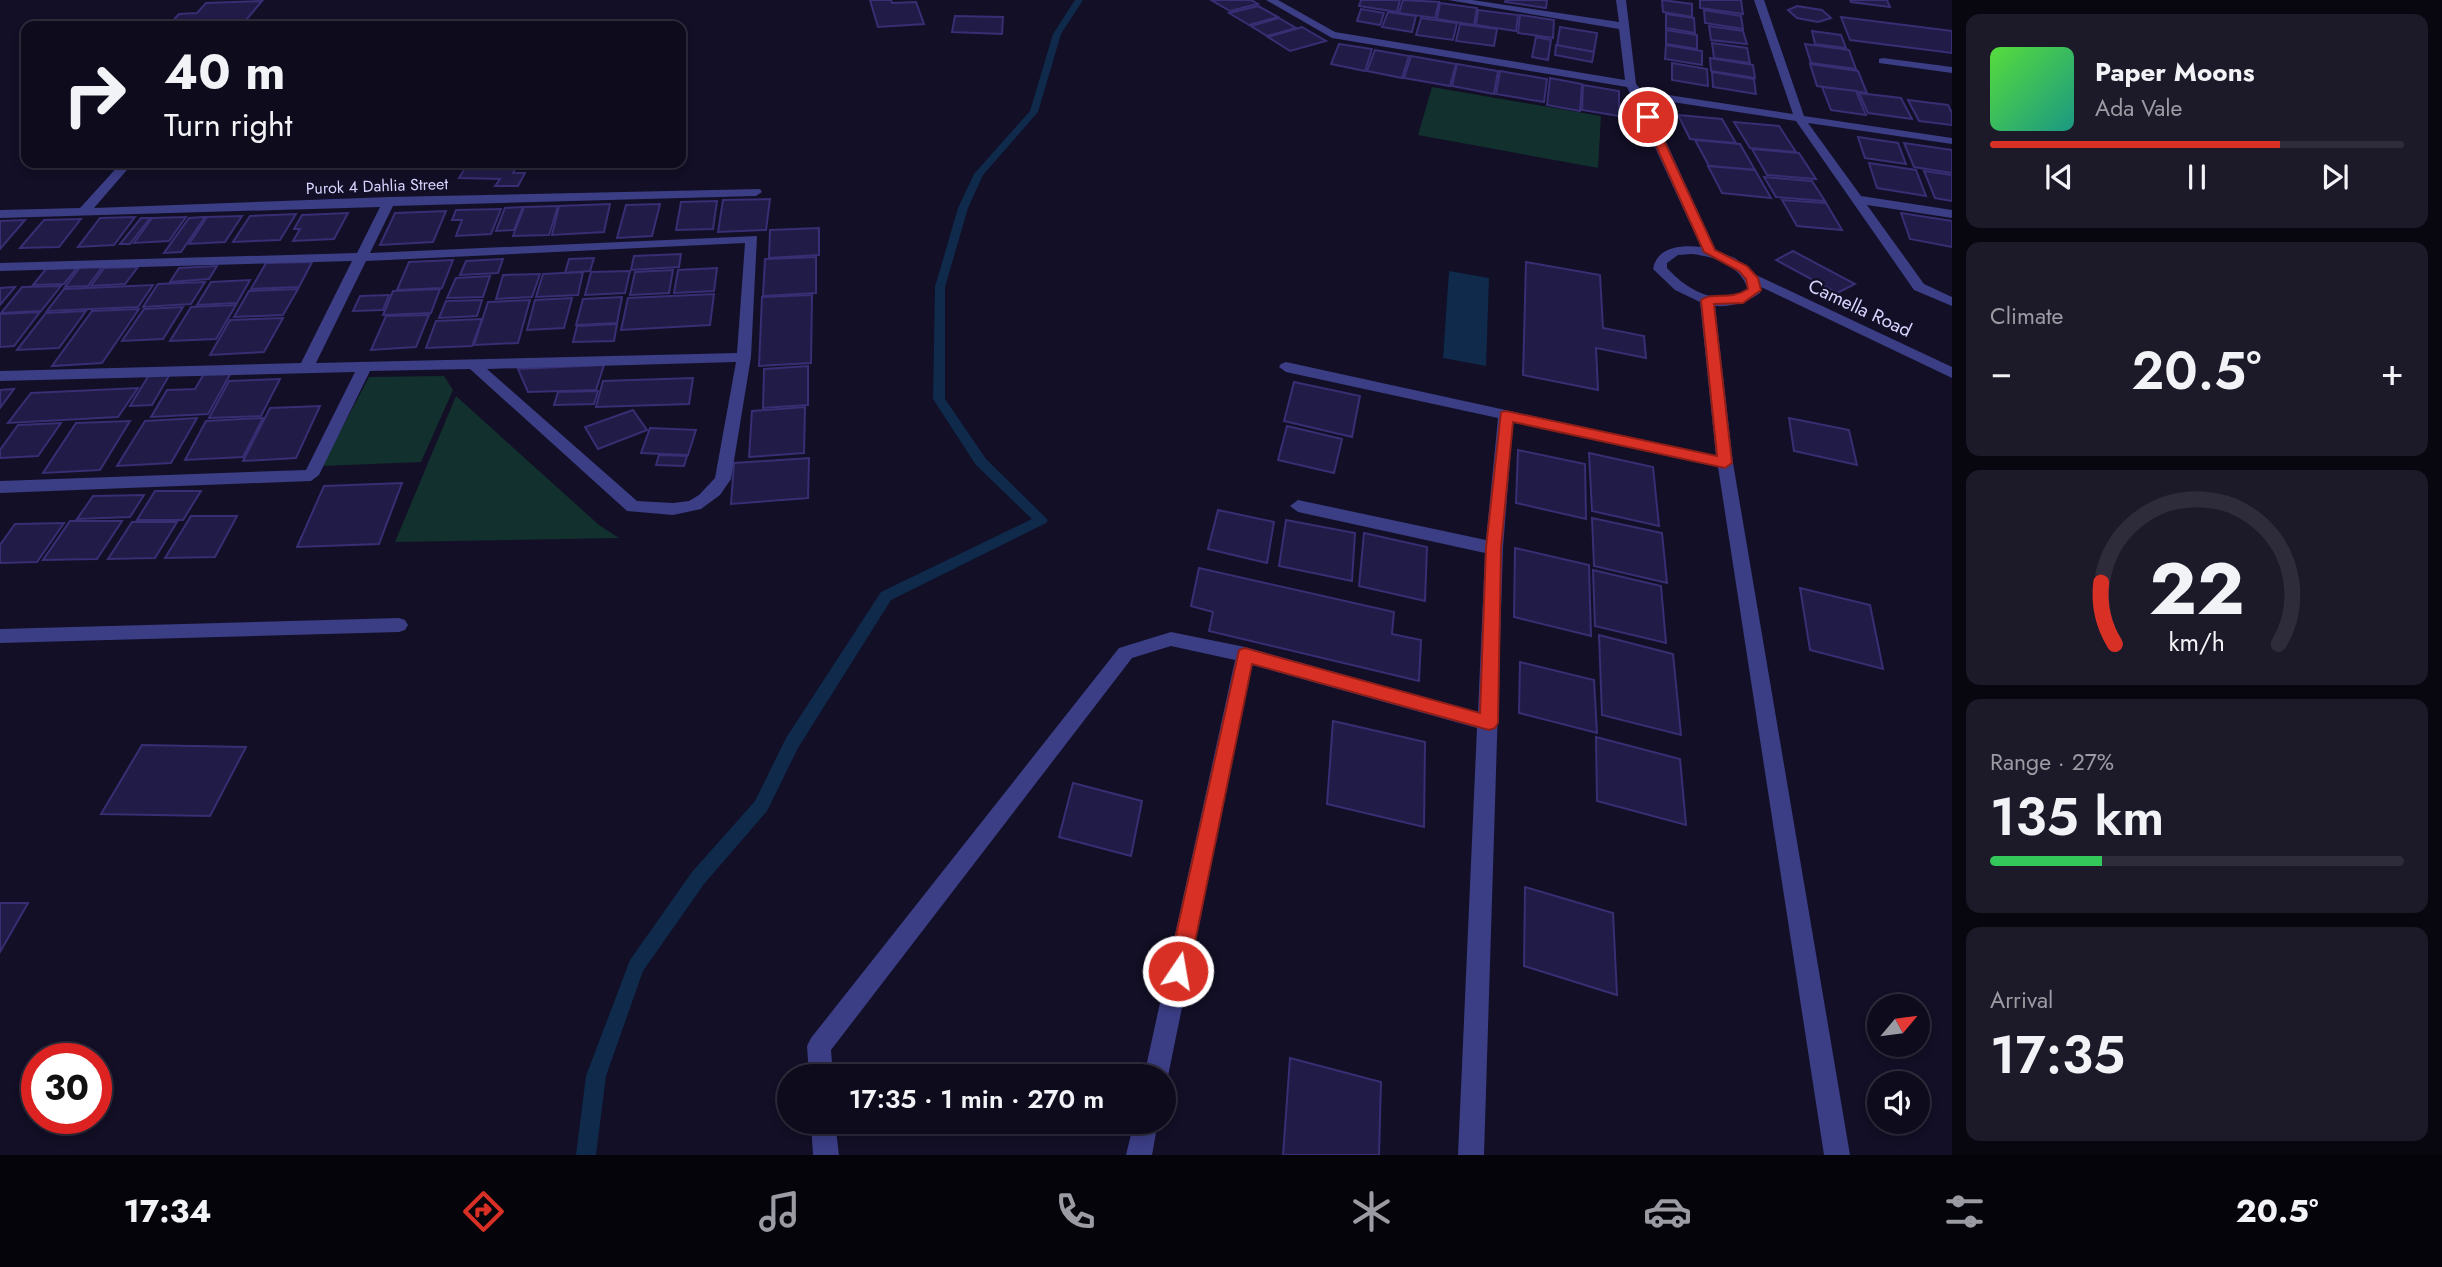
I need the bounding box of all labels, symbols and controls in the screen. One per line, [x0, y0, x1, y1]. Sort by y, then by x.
text: 40 m [164, 37, 286, 107]
icon: right [49, 49, 140, 140]
text: Paper Moons [2095, 53, 2255, 91]
pin [1618, 87, 1678, 147]
text: Ada Vale [2095, 91, 2182, 125]
icon: arrive [1629, 98, 1667, 136]
text: Turn right [164, 102, 293, 148]
icon: previous [2040, 158, 2078, 196]
icon: pause [2178, 158, 2216, 196]
icon: next [2316, 158, 2354, 196]
street label: Purok 4 Dahlia Street [305, 172, 449, 200]
street label: Camella Road [1804, 272, 1916, 344]
text: Climate [1990, 299, 2063, 333]
text: 20.5° [2132, 333, 2261, 409]
text: − [1990, 344, 2012, 399]
text: + [2381, 344, 2404, 399]
text: 22 [2149, 536, 2245, 641]
text: km/h [2169, 623, 2225, 659]
text: Range · 27% [1990, 745, 2114, 779]
text: 135 km [1990, 779, 2164, 855]
position arrow [1141, 934, 1215, 1008]
text: Arrival [1990, 983, 2053, 1017]
north arrow [1867, 994, 1930, 1057]
map controls [1867, 994, 1930, 1134]
text: 17:35 [1990, 1017, 2125, 1093]
speed limit sign: 30 [21, 1043, 112, 1134]
button: sound [1867, 1071, 1930, 1134]
text: 17:35 · 1 min · 270 m [849, 1080, 1104, 1118]
icon: directions [459, 1187, 508, 1236]
icon: music [755, 1187, 804, 1236]
icon: phone [1051, 1187, 1100, 1236]
icon: climate [1347, 1187, 1396, 1236]
icon: car [1643, 1187, 1692, 1236]
icon: filters [1940, 1187, 1989, 1236]
text: 17:34 [124, 1188, 212, 1234]
text: 20.5° [2236, 1188, 2318, 1234]

